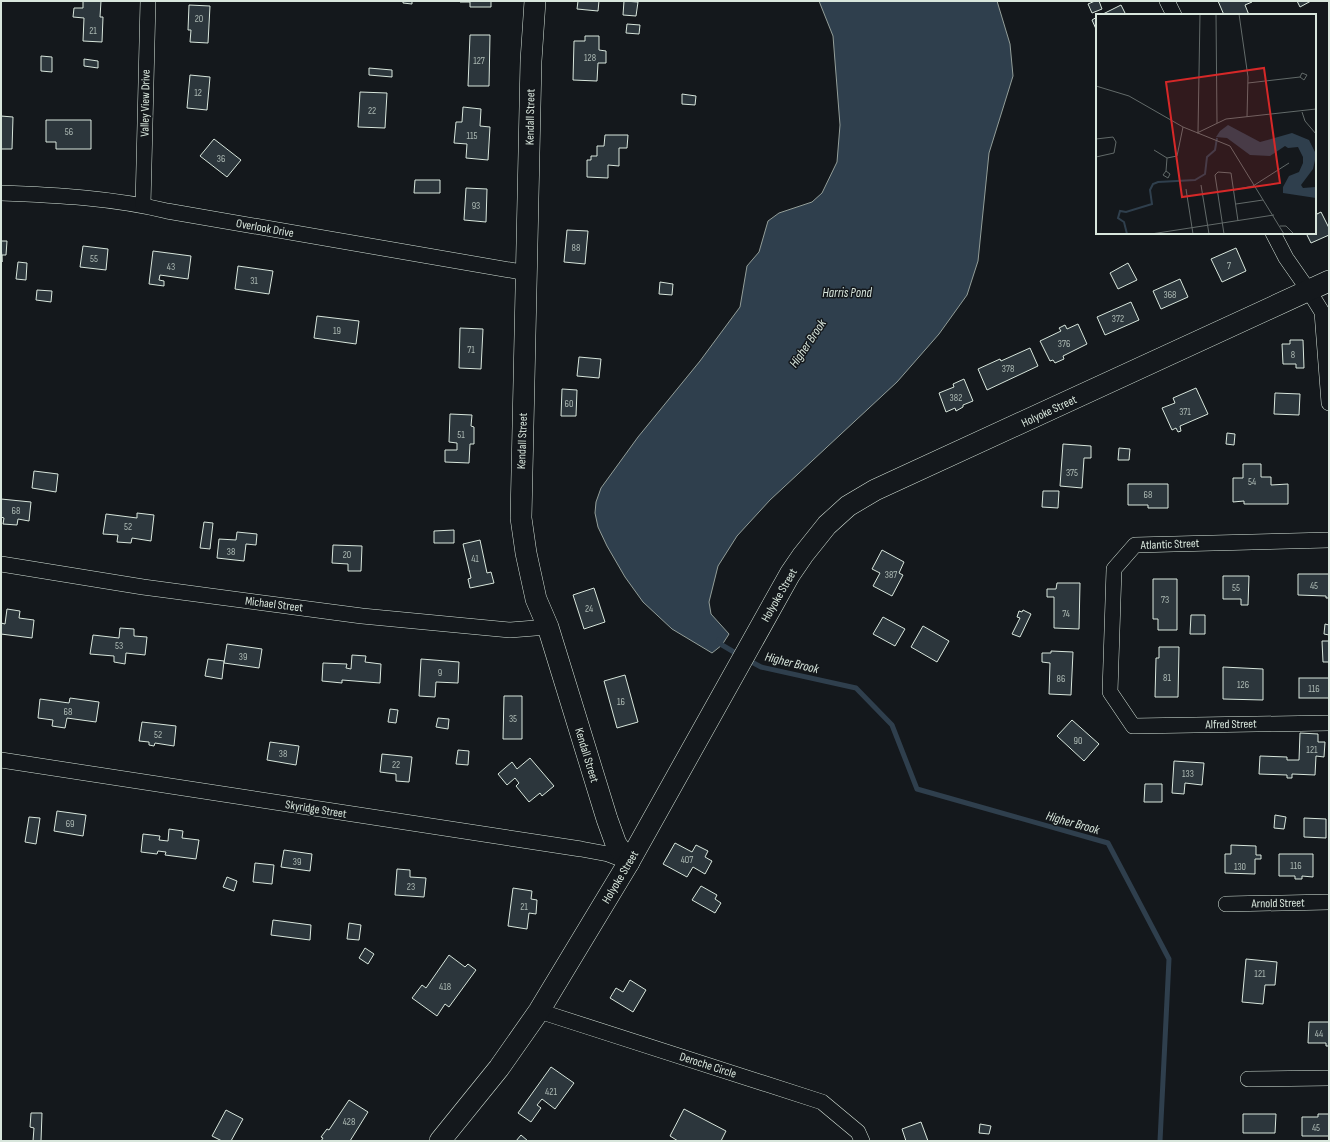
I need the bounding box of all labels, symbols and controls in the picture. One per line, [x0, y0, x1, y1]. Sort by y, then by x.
house number: 20 [195, 13, 203, 25]
inset map [1096, 14, 1316, 234]
house number: 21 [89, 25, 97, 37]
house number: 128 [584, 52, 596, 64]
house number: 127 [473, 55, 485, 67]
street label: Valley View Drive [137, 69, 154, 137]
house number: 12 [194, 87, 202, 99]
street label: Kendall Street [523, 88, 538, 145]
house number: 22 [368, 105, 376, 117]
house number: 56 [65, 126, 73, 138]
house number: 115 [466, 130, 478, 142]
house number: 36 [217, 153, 225, 165]
house number: 93 [472, 200, 480, 212]
street label: Overlook Drive [235, 216, 295, 241]
house number: 88 [572, 242, 580, 254]
house number: 55 [90, 253, 98, 265]
house number: 7 [1227, 260, 1231, 272]
house number: 43 [167, 261, 175, 273]
house number: 31 [250, 275, 258, 287]
water label: Harris Pond [822, 285, 872, 301]
house number: 368 [1164, 289, 1176, 301]
house number: 372 [1112, 313, 1124, 325]
water label: Higher Brook [786, 315, 830, 371]
house number: 19 [333, 325, 341, 337]
house number: 376 [1058, 338, 1070, 350]
house number: 71 [467, 344, 475, 356]
house number: 8 [1291, 349, 1295, 361]
house number: 378 [1002, 363, 1014, 375]
house number: 382 [950, 392, 962, 404]
street label: Holyoke Street [1019, 392, 1080, 431]
house number: 60 [565, 398, 573, 410]
house number: 371 [1179, 406, 1191, 418]
street label: Kendall Street [514, 412, 531, 470]
house number: 51 [457, 429, 465, 441]
house number: 375 [1066, 467, 1078, 479]
house number: 54 [1248, 476, 1256, 488]
house number: 68 [1144, 489, 1152, 501]
house number: 68 [12, 505, 20, 517]
house number: 52 [124, 521, 132, 533]
street label: Atlantic Street [1139, 536, 1200, 553]
house number: 38 [227, 546, 235, 558]
house number: 20 [343, 549, 351, 561]
house number: 41 [471, 553, 479, 565]
street label: Holyoke Street [758, 566, 801, 625]
house number: 387 [885, 569, 897, 581]
house number: 45 [1310, 580, 1318, 592]
house number: 55 [1232, 582, 1240, 594]
street label: Michael Street [244, 594, 304, 616]
house number: 73 [1161, 594, 1169, 606]
house number: 24 [585, 603, 593, 615]
house number: 74 [1062, 608, 1070, 620]
house number: 53 [115, 640, 123, 652]
water label: Higher Brook [763, 649, 821, 678]
house number: 39 [239, 651, 247, 663]
house number: 9 [438, 667, 442, 679]
house number: 81 [1163, 672, 1171, 684]
house number: 86 [1057, 673, 1065, 685]
house number: 126 [1237, 679, 1249, 691]
house number: 116 [1308, 683, 1320, 695]
house number: 16 [617, 696, 625, 708]
house number: 68 [64, 706, 72, 718]
house number: 35 [509, 713, 517, 725]
street label: Alfred Street [1204, 717, 1257, 732]
street label: Kendall Street [571, 726, 602, 785]
house number: 52 [154, 729, 162, 741]
house number: 90 [1074, 735, 1082, 747]
house number: 121 [1306, 744, 1318, 756]
house number: 38 [279, 748, 287, 760]
house number: 22 [392, 759, 400, 771]
house number: 133 [1182, 768, 1194, 780]
street label: Skyridge Street [284, 797, 348, 822]
water label: Higher Brook [1044, 808, 1102, 839]
house number: 69 [66, 818, 74, 830]
street label: Holyoke Street [599, 848, 642, 907]
house number: 407 [681, 854, 693, 866]
house number: 39 [293, 856, 301, 868]
house number: 116 [1290, 860, 1302, 872]
house number: 130 [1234, 861, 1246, 873]
house number: 23 [407, 881, 415, 893]
street label: Arnold Street [1250, 896, 1305, 911]
house number: 21 [520, 901, 528, 913]
house number: 121 [1254, 968, 1266, 980]
house number: 418 [439, 981, 451, 993]
house number: 44 [1315, 1028, 1323, 1040]
street label: Deroche Circle [678, 1049, 738, 1082]
house number: 421 [545, 1086, 557, 1098]
house number: 428 [343, 1116, 355, 1128]
house number: 45 [1312, 1122, 1320, 1134]

